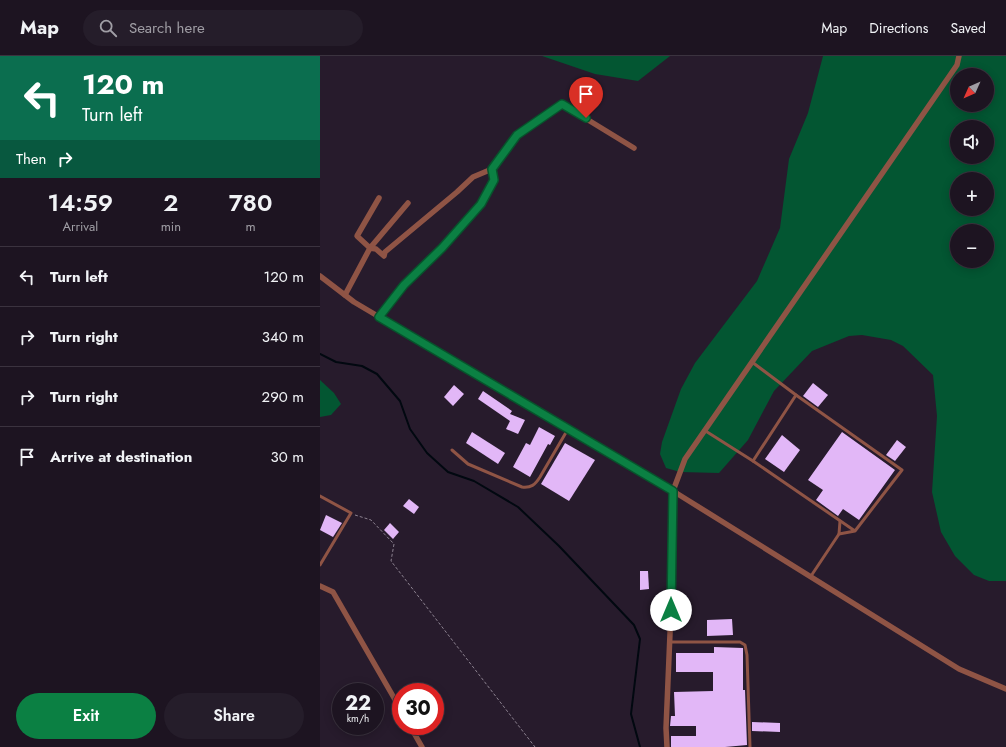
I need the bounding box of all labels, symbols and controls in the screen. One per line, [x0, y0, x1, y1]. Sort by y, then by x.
search box [83, 10, 363, 46]
text: Map [20, 14, 59, 41]
icon: search [97, 17, 119, 39]
text: Search here [129, 17, 205, 39]
text: Map [821, 18, 847, 38]
text: Directions [869, 18, 929, 38]
text: Saved [951, 18, 986, 38]
text: 120 m [82, 64, 165, 105]
north arrow [950, 68, 994, 112]
map controls [950, 68, 994, 268]
icon: left [16, 72, 68, 124]
pin [569, 77, 603, 118]
icon: arrive [575, 83, 597, 105]
text: Turn left [82, 102, 142, 128]
button: sound [950, 120, 994, 164]
text: Then [16, 148, 46, 170]
icon: right [54, 148, 76, 170]
button: + [950, 172, 994, 216]
text: 14:59 [48, 185, 113, 220]
text: 2 [163, 185, 178, 220]
text: 780 [229, 185, 272, 220]
text: Arrival [62, 217, 98, 236]
text: min [161, 217, 181, 236]
text: m [245, 217, 256, 236]
button: − [950, 224, 994, 268]
icon: left [16, 266, 38, 288]
text: Turn left [50, 266, 108, 288]
text: 120 m [264, 266, 304, 288]
icon: right [16, 326, 38, 348]
text: Turn right [50, 326, 118, 348]
text: 340 m [262, 326, 304, 348]
icon: right [16, 386, 38, 408]
text: Turn right [50, 386, 118, 408]
text: 290 m [262, 386, 304, 408]
icon: arrive [16, 446, 38, 468]
text: Arrive at destination [50, 446, 192, 468]
text: 30 m [271, 446, 304, 468]
position arrow [650, 589, 692, 631]
speed limit sign: 30 [392, 683, 444, 735]
text: 22 [345, 689, 371, 718]
button: Exit [16, 693, 156, 739]
button: Share [164, 693, 304, 739]
text: km/h [347, 711, 369, 726]

